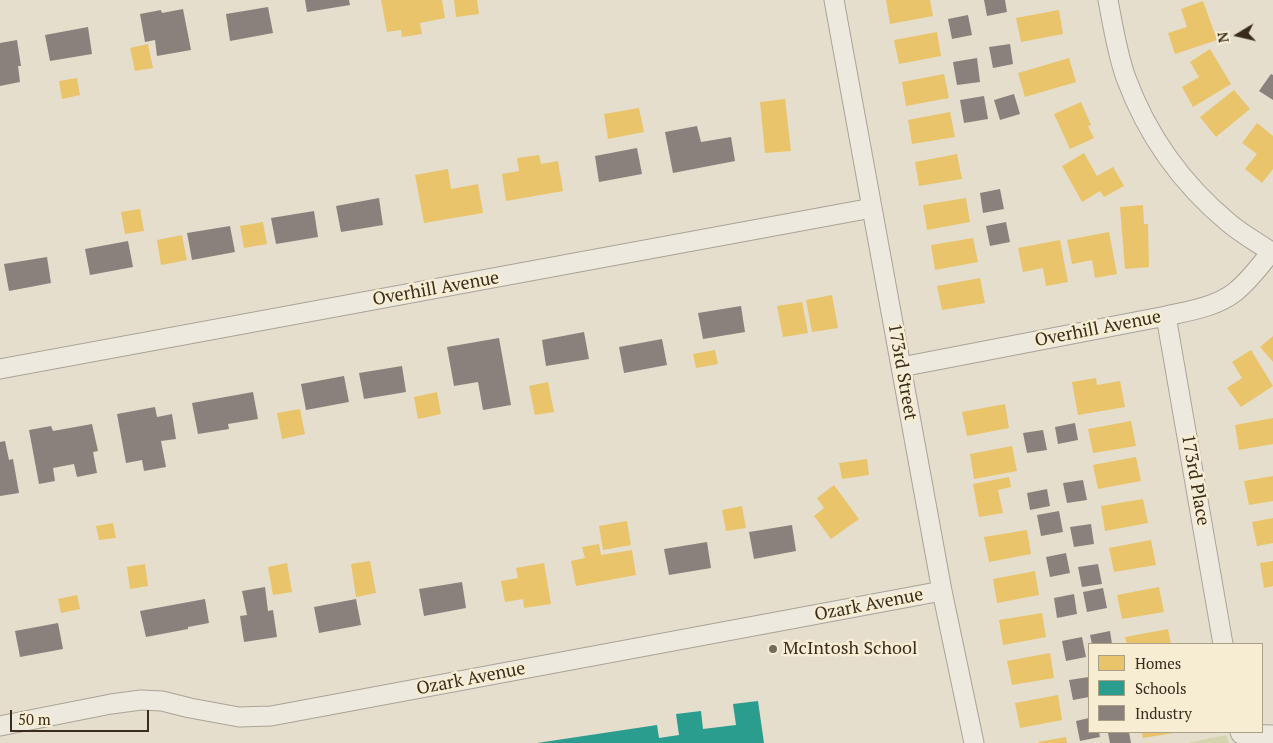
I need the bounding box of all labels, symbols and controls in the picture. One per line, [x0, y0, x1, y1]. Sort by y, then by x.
north arrow [1213, 10, 1263, 60]
text: N [1212, 31, 1233, 44]
street label: Overhill Avenue [371, 267, 501, 311]
street label: Overhill Avenue [1033, 306, 1163, 352]
street label: 173rd Street [883, 322, 921, 422]
street label: 173rd Place [1176, 433, 1214, 527]
street label: Ozark Avenue [813, 584, 925, 626]
place label: McIntosh School [783, 638, 917, 660]
marker: McIntosh School [767, 643, 779, 655]
legend [1088, 643, 1263, 733]
text: Homes [1135, 653, 1181, 673]
street label: Ozark Avenue [415, 658, 527, 700]
text: Schools [1135, 678, 1186, 698]
scale bar [12, 700, 151, 732]
text: Industry [1135, 703, 1192, 723]
text: 50 m [18, 709, 51, 729]

